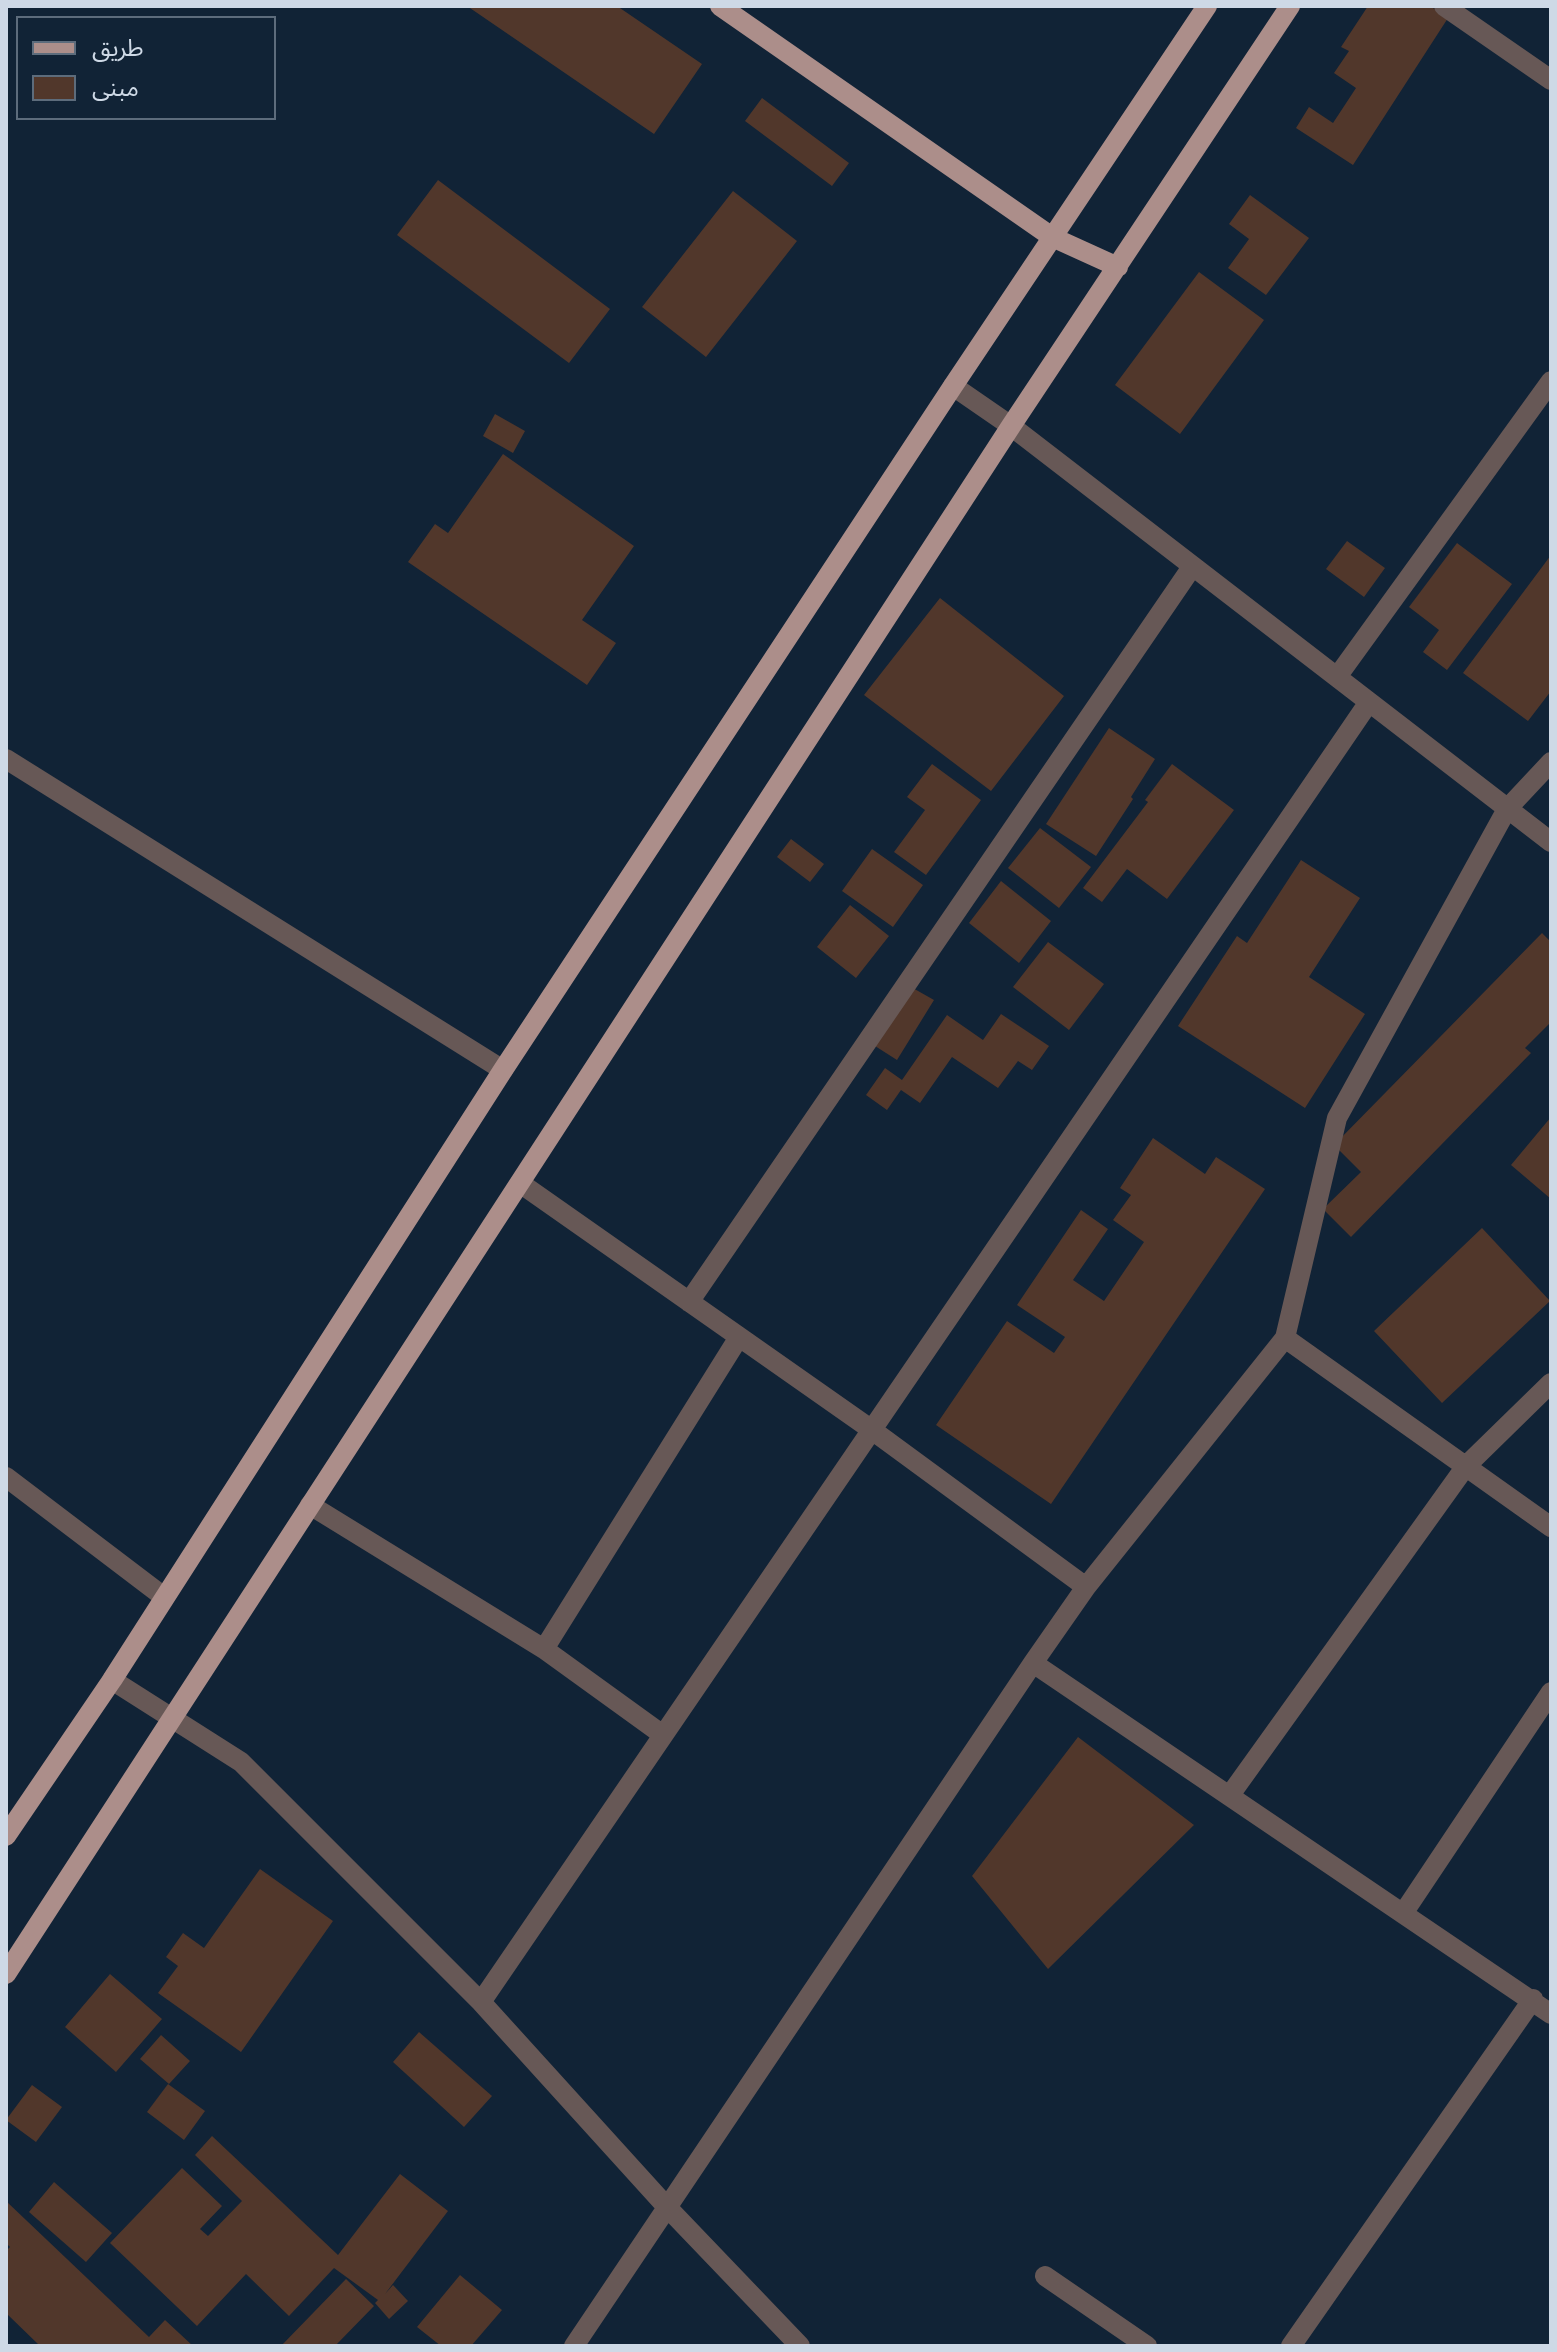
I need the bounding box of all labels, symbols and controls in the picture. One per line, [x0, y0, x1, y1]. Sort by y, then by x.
legend [16, 16, 276, 120]
text: طريق [92, 33, 144, 62]
text: مبنى [92, 73, 139, 102]

